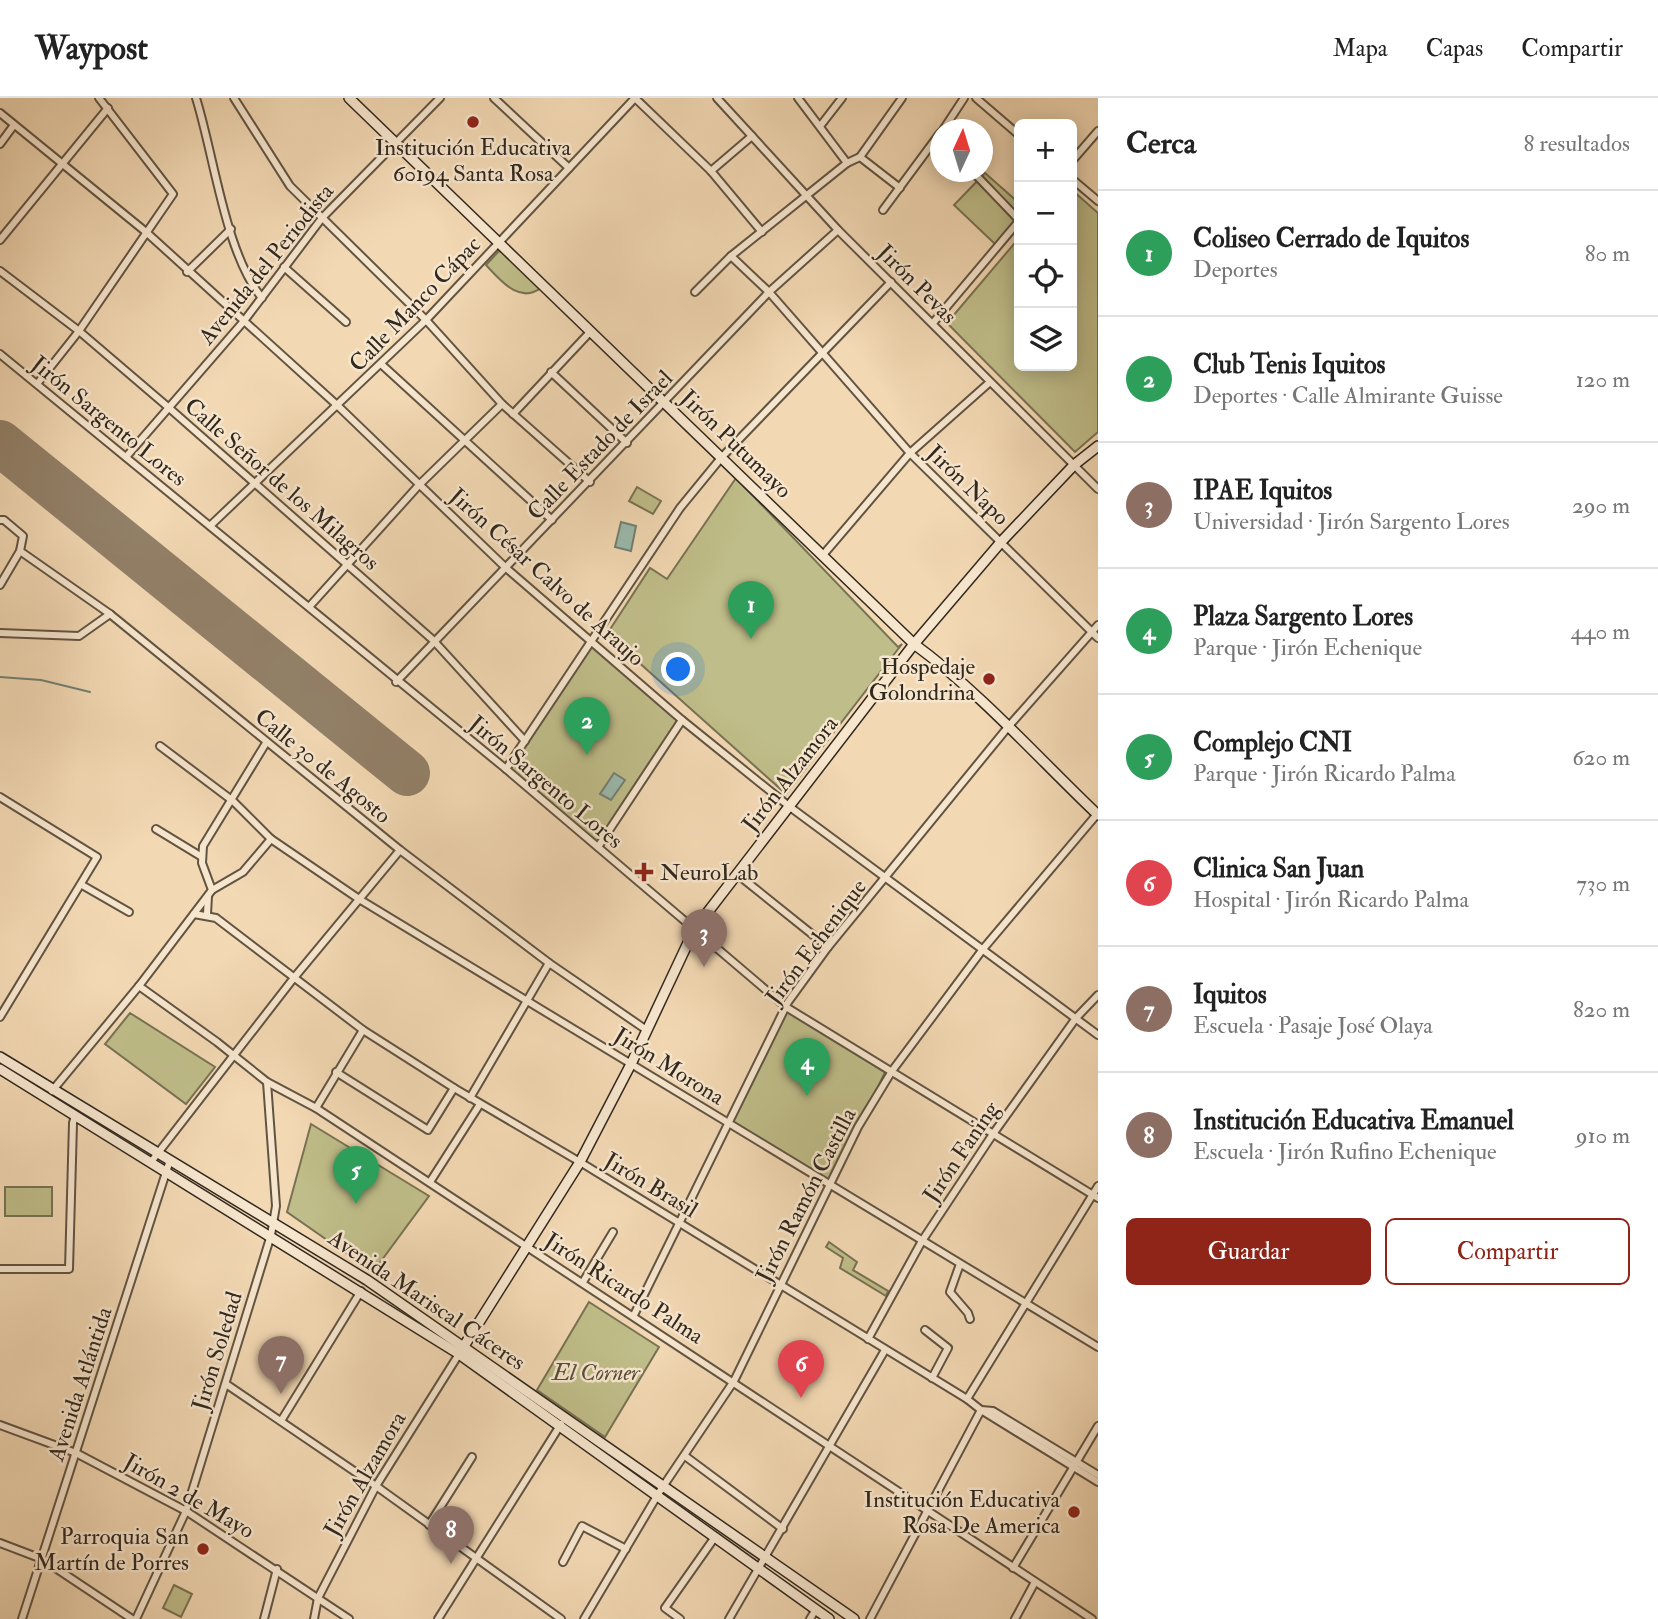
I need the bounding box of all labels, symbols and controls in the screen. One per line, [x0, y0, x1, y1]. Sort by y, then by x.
text: Waypost [35, 28, 148, 69]
text: Mapa [1333, 33, 1388, 64]
text: Capas [1426, 33, 1483, 64]
text: Compartir [1521, 33, 1623, 64]
marker: Institución Educativa 60194 Santa Rosa [465, 114, 481, 130]
north arrow [930, 119, 993, 182]
map controls [1014, 119, 1077, 371]
button: + [1014, 119, 1077, 182]
text: Cerca [1126, 125, 1196, 162]
text: 8 resultados [1524, 129, 1630, 158]
place label: Institución Educativa 60194 Santa Rosa [375, 133, 572, 188]
street label: Avenida del Periodista [192, 177, 340, 351]
button: − [1014, 182, 1077, 245]
text: Coliseo Cerrado de Iquitos [1193, 223, 1469, 255]
street label: Calle Manco Cápac [343, 230, 488, 379]
street label: Jirón Pevas [870, 237, 963, 330]
text: 1 [1145, 239, 1153, 268]
text: 80 m [1585, 239, 1630, 268]
button: locate [1014, 245, 1077, 308]
text: Deportes [1193, 255, 1278, 284]
button: layers [1014, 308, 1077, 371]
street label: Jirón Sargento Lores [24, 349, 193, 493]
text: Club Tenis Iquitos [1193, 349, 1385, 381]
street label: Calle Estado de Israel [521, 364, 679, 526]
text: 2 [1143, 365, 1155, 394]
text: 120 m [1576, 365, 1630, 394]
text: Deportes · Calle Almirante Guisse [1193, 381, 1503, 410]
street label: Jirón Putumayo [673, 383, 798, 505]
street label: Calle Señor de los Milagros [179, 391, 386, 577]
street label: Jirón Napo [919, 438, 1015, 532]
text: IPAE Iquitos [1193, 475, 1332, 507]
street label: Jirón César Calvo de Araujo [442, 481, 651, 672]
text: 3 [1145, 491, 1153, 520]
text: 290 m [1572, 491, 1630, 520]
text: Universidad · Jirón Sargento Lores [1193, 507, 1510, 536]
pin: 1 [728, 581, 774, 639]
text: Plaza Sargento Lores [1193, 601, 1413, 633]
text: 4 [1143, 617, 1155, 646]
text: 440 m [1571, 617, 1630, 646]
text: Parque · Jirón Echenique [1193, 633, 1422, 662]
your location [661, 652, 695, 686]
place label: Hospedaje Golondrina [869, 652, 976, 707]
marker: Hospedaje Golondrina [981, 671, 997, 687]
pin: 2 [564, 697, 610, 755]
street label: Calle 30 de Agosto [249, 702, 397, 830]
street label: Jirón Sargento Lores [462, 709, 629, 855]
street label: Jirón Alzamora [735, 710, 845, 839]
text: Complejo CNI [1193, 727, 1352, 759]
text: 5 [1144, 743, 1154, 772]
text: 620 m [1572, 743, 1630, 772]
text: Parque · Jirón Ricardo Palma [1193, 759, 1456, 788]
text: Clinica San Juan [1193, 853, 1364, 885]
place label: NeuroLab [660, 858, 758, 887]
marker: NeuroLab [634, 862, 654, 882]
text: 6 [1143, 869, 1155, 898]
text: 730 m [1576, 869, 1630, 898]
street label: Jirón Echenique [759, 873, 873, 1012]
text: Hospital · Jirón Ricardo Palma [1193, 885, 1469, 914]
pin: 3 [681, 909, 727, 967]
text: Iquitos [1193, 979, 1267, 1011]
text: 7 [1144, 995, 1154, 1024]
text: 820 m [1573, 995, 1630, 1024]
text: Escuela · Pasaje José Olaya [1193, 1011, 1433, 1040]
street label: Jirón Morona [607, 1020, 730, 1112]
pin: 4 [784, 1038, 830, 1096]
street label: Jirón Faning [916, 1095, 1006, 1209]
street label: Jirón Ramón Castilla [749, 1102, 863, 1288]
text: Institución Educativa Emanuel [1193, 1105, 1514, 1137]
text: 8 [1144, 1121, 1154, 1150]
text: 910 m [1576, 1121, 1630, 1150]
text: Escuela · Jirón Rufino Echenique [1193, 1137, 1497, 1166]
street label: Jirón Brasil [598, 1145, 703, 1224]
pin: 5 [333, 1146, 379, 1204]
button: Guardar [1126, 1218, 1371, 1285]
button: Compartir [1385, 1218, 1630, 1285]
street label: Avenida Mariscal Cáceres [322, 1223, 531, 1377]
street label: Jirón Ricardo Palma [538, 1225, 709, 1351]
street label: Jirón Soledad [185, 1288, 249, 1415]
street label: Avenida Atlántida [41, 1303, 119, 1466]
pin: 7 [258, 1336, 304, 1394]
pin: 6 [778, 1340, 824, 1398]
park label: El Corner [550, 1358, 641, 1387]
street label: Jirón Alzamora [317, 1406, 413, 1543]
street label: Jirón 2 de Mayo [118, 1446, 260, 1545]
place label: Institución Educativa Rosa De America [864, 1485, 1061, 1540]
marker: Institución Educativa Rosa De America [1066, 1504, 1082, 1520]
pin: 8 [428, 1506, 474, 1564]
place label: Parroquia San Martín de Porres [34, 1522, 189, 1577]
marker: Parroquia San Martín de Porres [195, 1541, 211, 1557]

